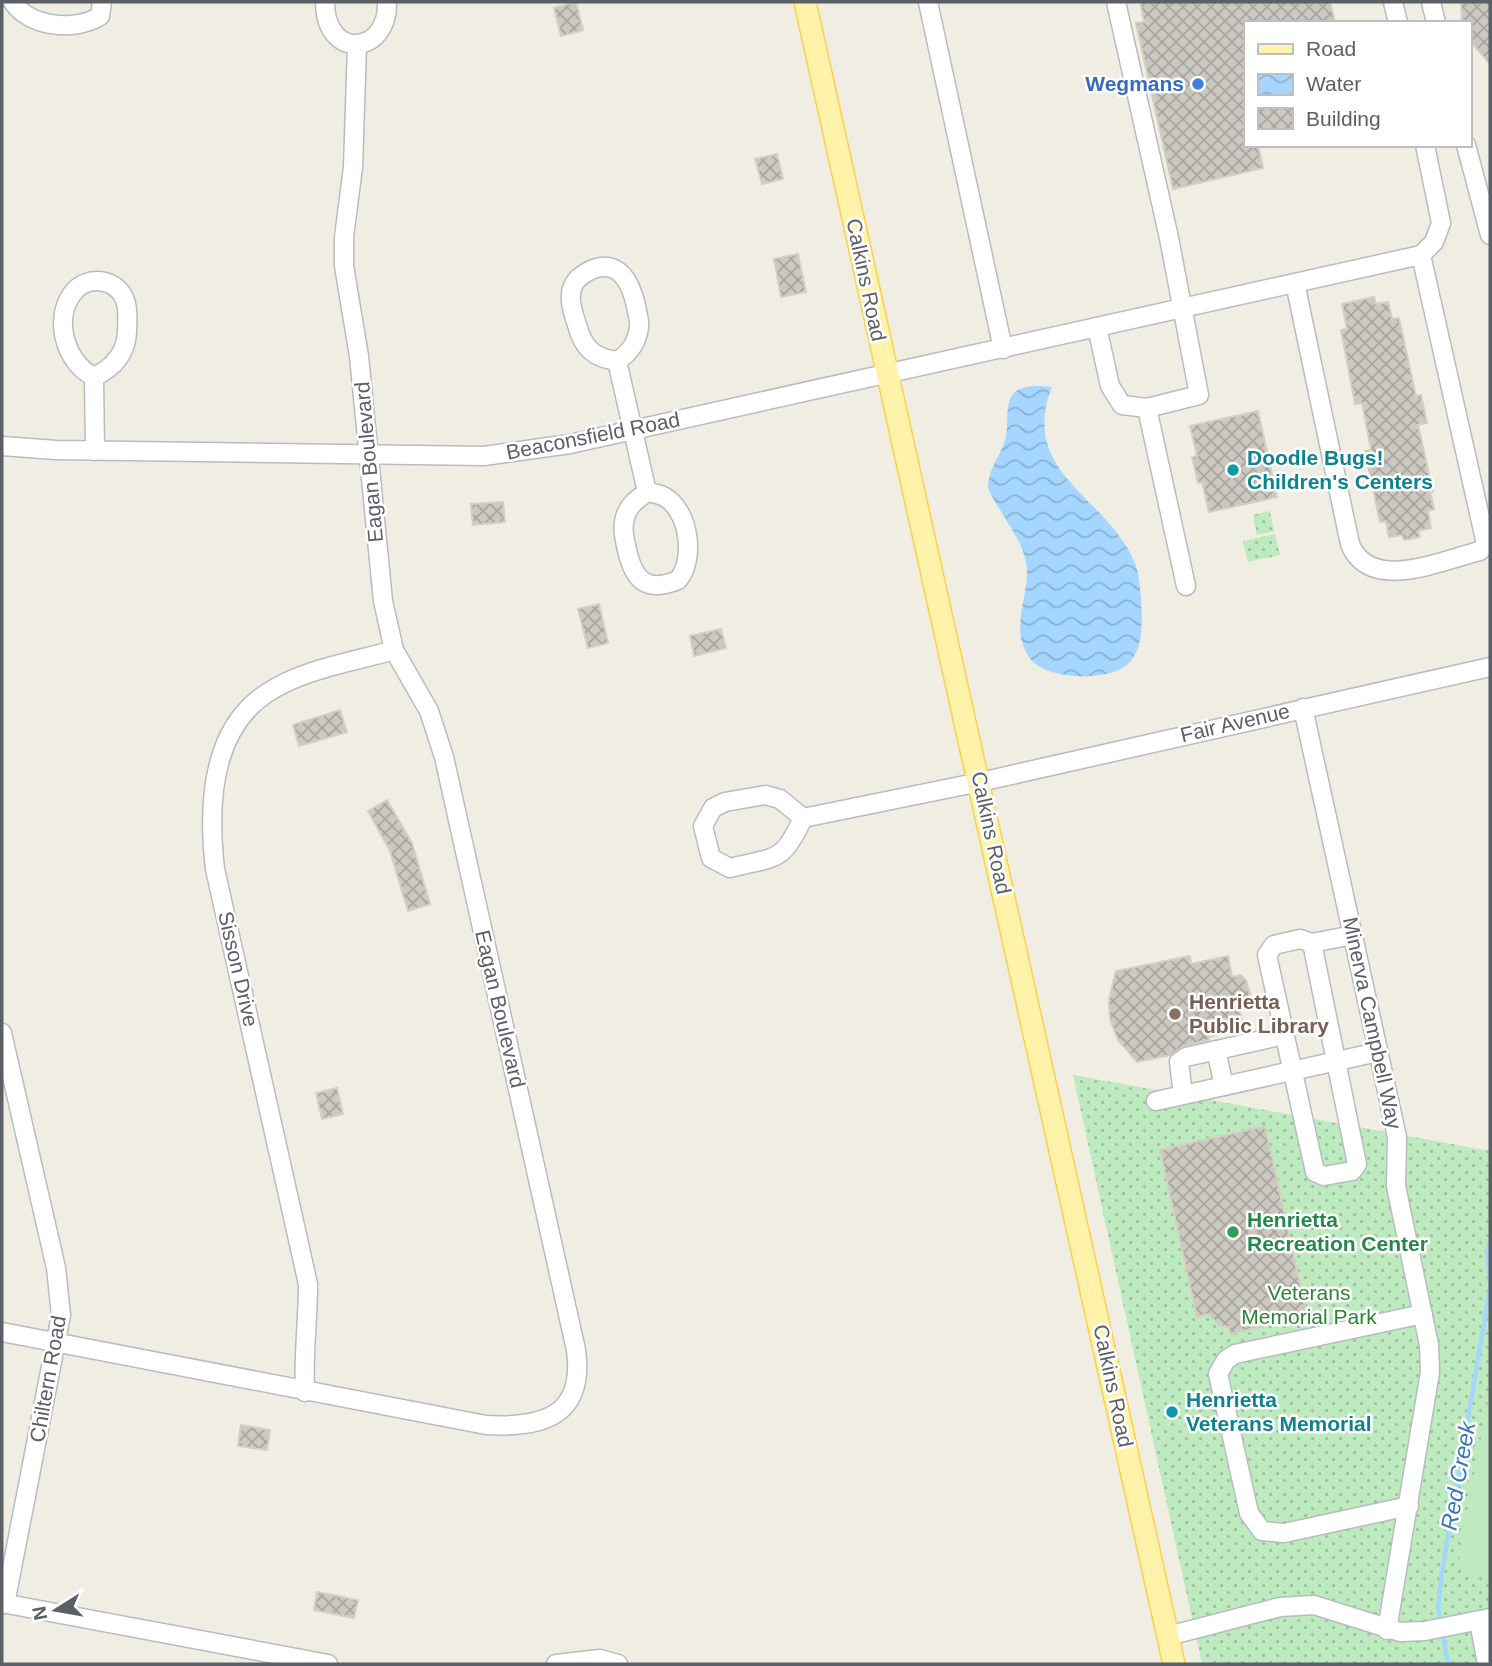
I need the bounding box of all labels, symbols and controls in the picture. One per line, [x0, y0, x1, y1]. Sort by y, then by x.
legend [1244, 21, 1471, 147]
text: Road [1306, 37, 1356, 60]
place label: Wegmans [1085, 72, 1184, 95]
text: Water [1306, 72, 1361, 95]
marker: Wegmans [1190, 76, 1206, 92]
text: Building [1306, 107, 1381, 130]
street label: Calkins Road [842, 216, 891, 343]
street label: Eagan Boulevard [350, 381, 387, 543]
street label: Beaconsfield Road [504, 407, 682, 464]
place label: Doodle Bugs! Children's Centers [1247, 446, 1433, 493]
marker: Doodle Bugs! Children's Centers [1225, 462, 1241, 478]
street label: Fair Avenue [1178, 699, 1292, 746]
street label: Calkins Road [967, 769, 1016, 896]
street label: Sisson Drive [214, 909, 263, 1029]
street label: Minerva Campbell Way [1339, 915, 1406, 1132]
street label: Eagan Boulevard [471, 928, 530, 1090]
place label: Henrietta Public Library [1189, 990, 1329, 1037]
marker: Henrietta Public Library [1167, 1006, 1183, 1022]
place label: Henrietta Recreation Center [1247, 1208, 1428, 1255]
marker: Henrietta Recreation Center [1225, 1224, 1241, 1240]
park label: Veterans Memorial Park [1241, 1281, 1377, 1328]
street label: Chiltern Road [25, 1314, 70, 1444]
street label: Calkins Road [1089, 1322, 1138, 1449]
place label: Henrietta Veterans Memorial [1186, 1388, 1372, 1435]
marker: Henrietta Veterans Memorial [1164, 1404, 1180, 1420]
water label: Red Creek [1436, 1418, 1481, 1532]
north arrow [21, 1575, 91, 1645]
text: N [28, 1604, 51, 1622]

